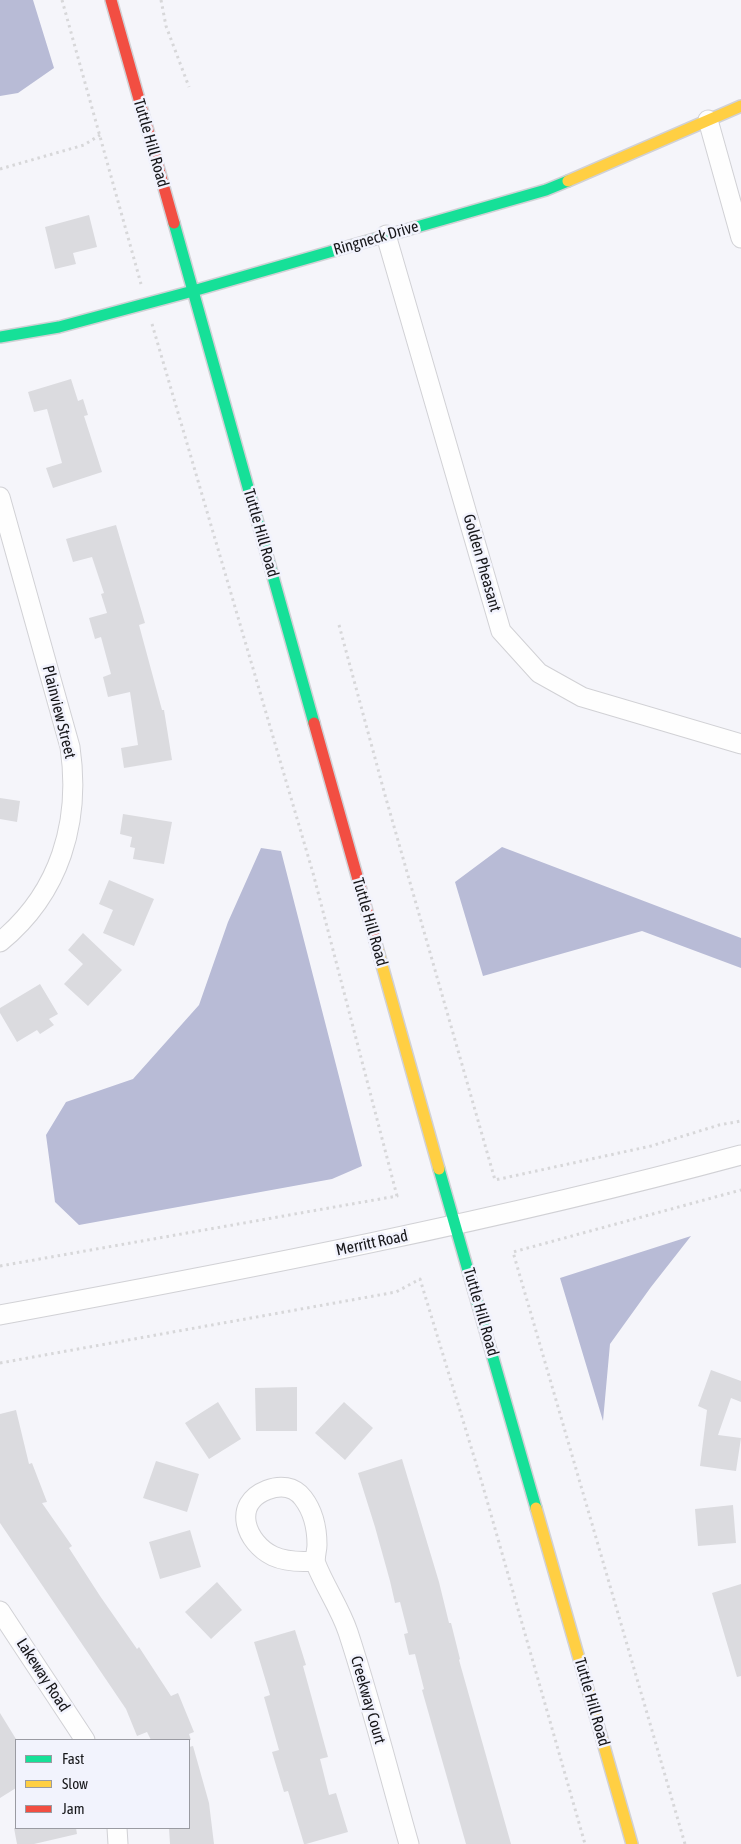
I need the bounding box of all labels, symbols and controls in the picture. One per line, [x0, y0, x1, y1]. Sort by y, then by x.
street label: Tuttle Hill Road [129, 97, 173, 189]
street label: Ringneck Drive [331, 217, 421, 259]
street label: Tuttle Hill Road [239, 487, 283, 579]
street label: Golden Pheasant [459, 512, 505, 614]
street label: Plainview Street [38, 663, 80, 761]
street label: Tuttle Hill Road [348, 876, 392, 968]
street label: Merritt Road [334, 1226, 410, 1260]
street label: Tuttle Hill Road [459, 1266, 503, 1358]
street label: Lakeway Road [12, 1635, 74, 1715]
street label: Creekway Court [346, 1654, 390, 1746]
street label: Tuttle Hill Road [570, 1656, 614, 1748]
legend [15, 1739, 190, 1829]
text: Fast [62, 1750, 84, 1767]
text: Slow [62, 1775, 88, 1792]
text: Jam [62, 1800, 85, 1817]

